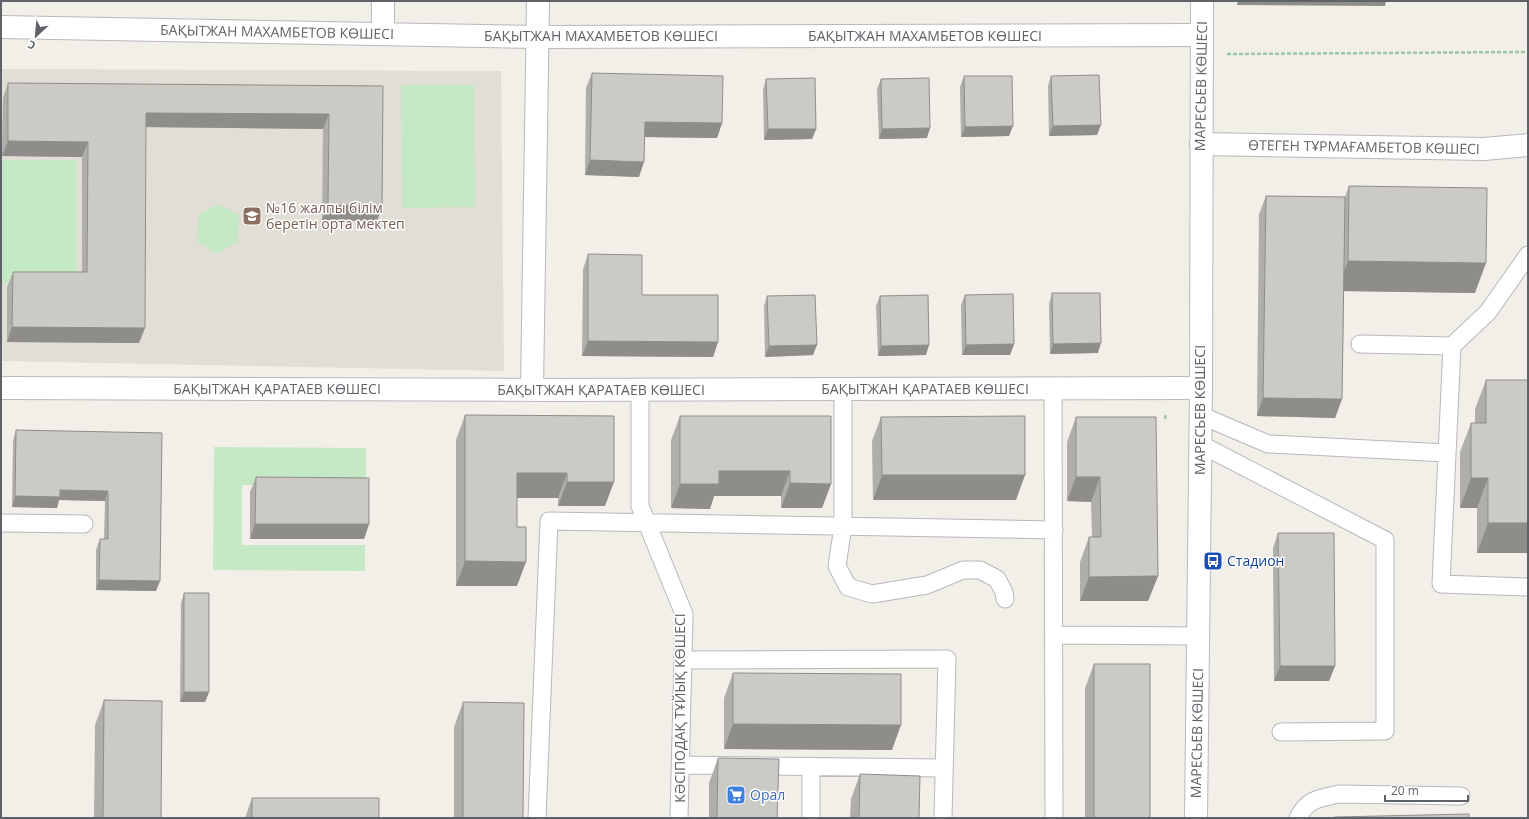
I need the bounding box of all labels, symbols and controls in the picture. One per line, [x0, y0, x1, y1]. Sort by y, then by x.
north arrow [16, 16, 56, 56]
street label: БАҚЫТЖАН МАХАМБЕТОВ КӨШЕСІ [160, 20, 394, 43]
street label: МАРЕСЬЕВ КӨШЕСІ [1190, 21, 1211, 151]
street label: БАҚЫТЖАН МАХАМБЕТОВ КӨШЕСІ [484, 26, 718, 45]
street label: БАҚЫТЖАН МАХАМБЕТОВ КӨШЕСІ [808, 26, 1042, 45]
text: С [25, 37, 38, 54]
street label: ӨТЕГЕН ТҰРМАҒАМБЕТОВ КӨШЕСІ [1248, 135, 1480, 158]
place label: №16 жалпы білім беретін орта мектеп [266, 198, 405, 233]
school or university icon: №16 жалпы білім беретін орта мектеп [241, 205, 263, 227]
street label: МАРЕСЬЕВ КӨШЕСІ [1190, 345, 1209, 475]
street label: БАҚЫТЖАН ҚАРАТАЕВ КӨШЕСІ [173, 379, 381, 398]
street label: БАҚЫТЖАН ҚАРАТАЕВ КӨШЕСІ [821, 379, 1029, 398]
street label: БАҚЫТЖАН ҚАРАТАЕВ КӨШЕСІ [497, 380, 705, 399]
bus stop icon: Стадион [1202, 550, 1224, 572]
place label: Стадион [1227, 551, 1284, 570]
street label: КӘСІПОДАҚ ТҰЙЫҚ КӨШЕСІ [670, 613, 689, 803]
street label: МАРЕСЬЕВ КӨШЕСІ [1186, 668, 1207, 798]
scale bar [1385, 777, 1468, 803]
text: 20 m [1391, 782, 1419, 799]
supermarket icon: Орал [725, 784, 747, 806]
place label: Орал [750, 785, 785, 804]

